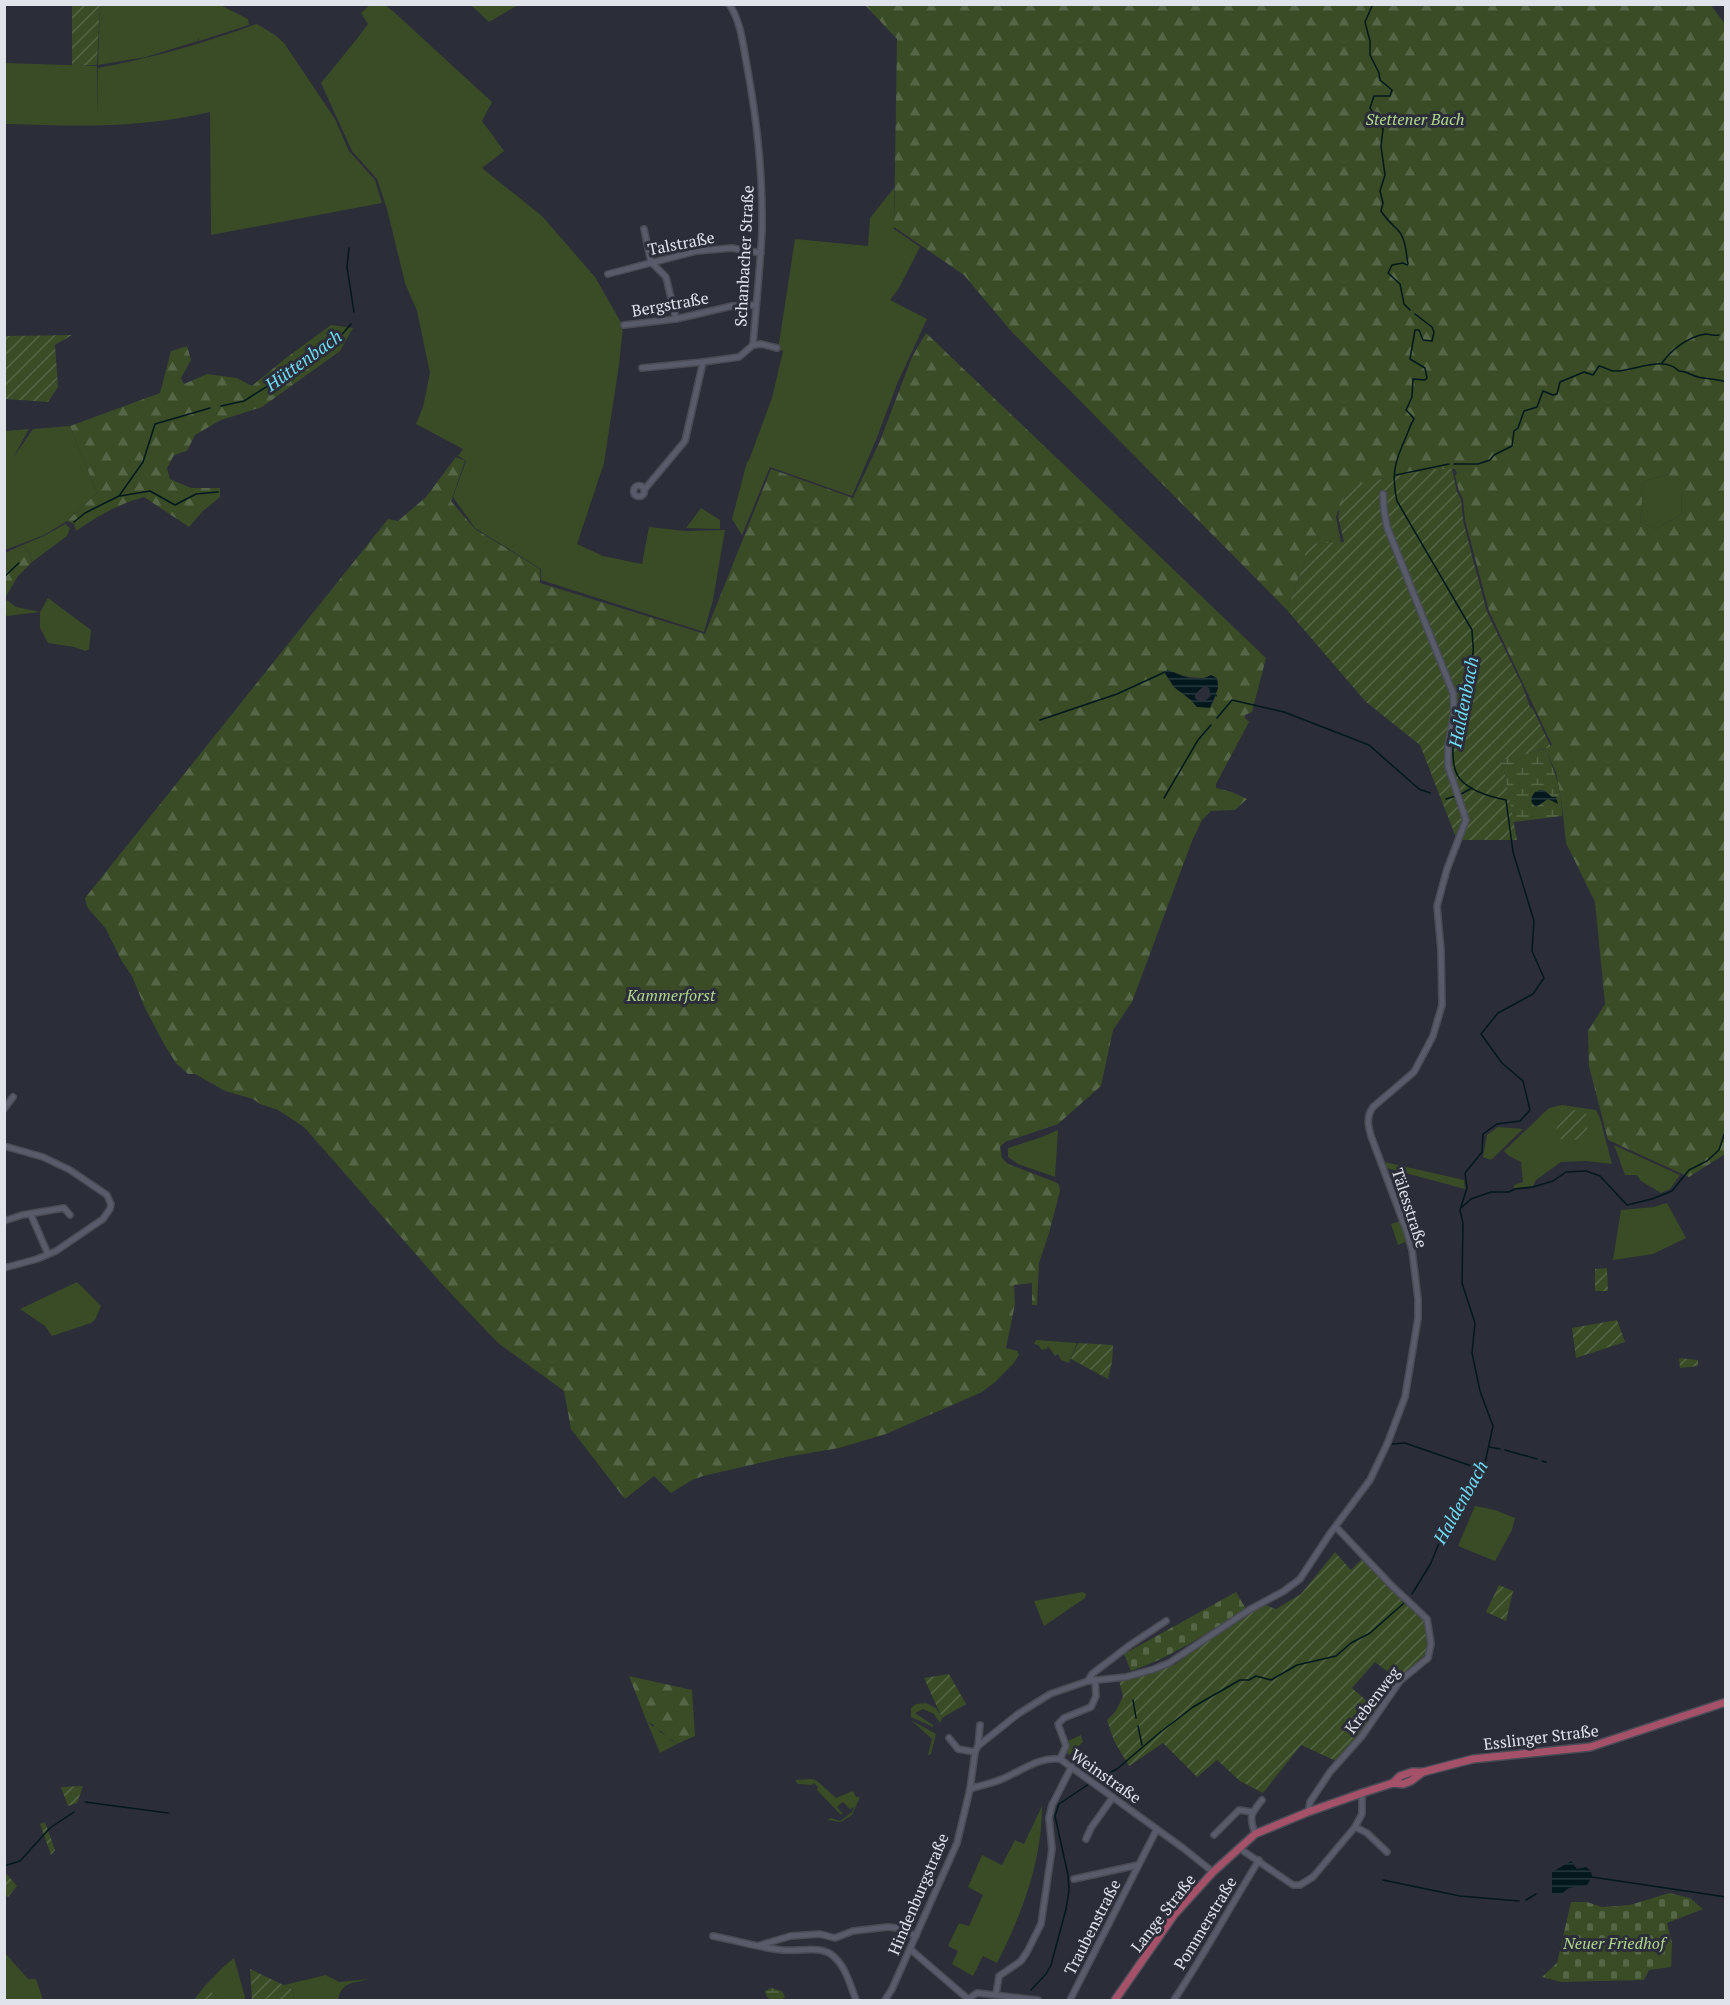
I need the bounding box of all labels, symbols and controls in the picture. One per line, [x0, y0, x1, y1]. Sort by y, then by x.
park label: Stettener Bach [1365, 108, 1465, 130]
street label: Schanbacher Straße [729, 185, 759, 327]
street label: Talstraße [646, 226, 716, 260]
street label: Bergstraße [630, 286, 710, 322]
water label: Hüttenbach [259, 324, 346, 397]
water label: Haldenbach [1442, 655, 1484, 750]
park label: Kammerforst [626, 984, 716, 1006]
street label: Tälesstraße [1387, 1165, 1433, 1251]
water label: Haldenbach [1427, 1456, 1493, 1549]
street label: Krebenweg [1340, 1661, 1405, 1738]
street label: Esslinger Straße [1482, 1719, 1600, 1755]
street label: Weinstraße [1066, 1744, 1146, 1808]
street label: Hindenburgstraße [882, 1830, 954, 1958]
street label: Lange Straße [1125, 1869, 1201, 1957]
street label: Pommerstraße [1169, 1872, 1241, 1974]
street label: Traubenstraße [1058, 1875, 1126, 1979]
park label: Neuer Friedhof [1562, 1932, 1668, 1954]

